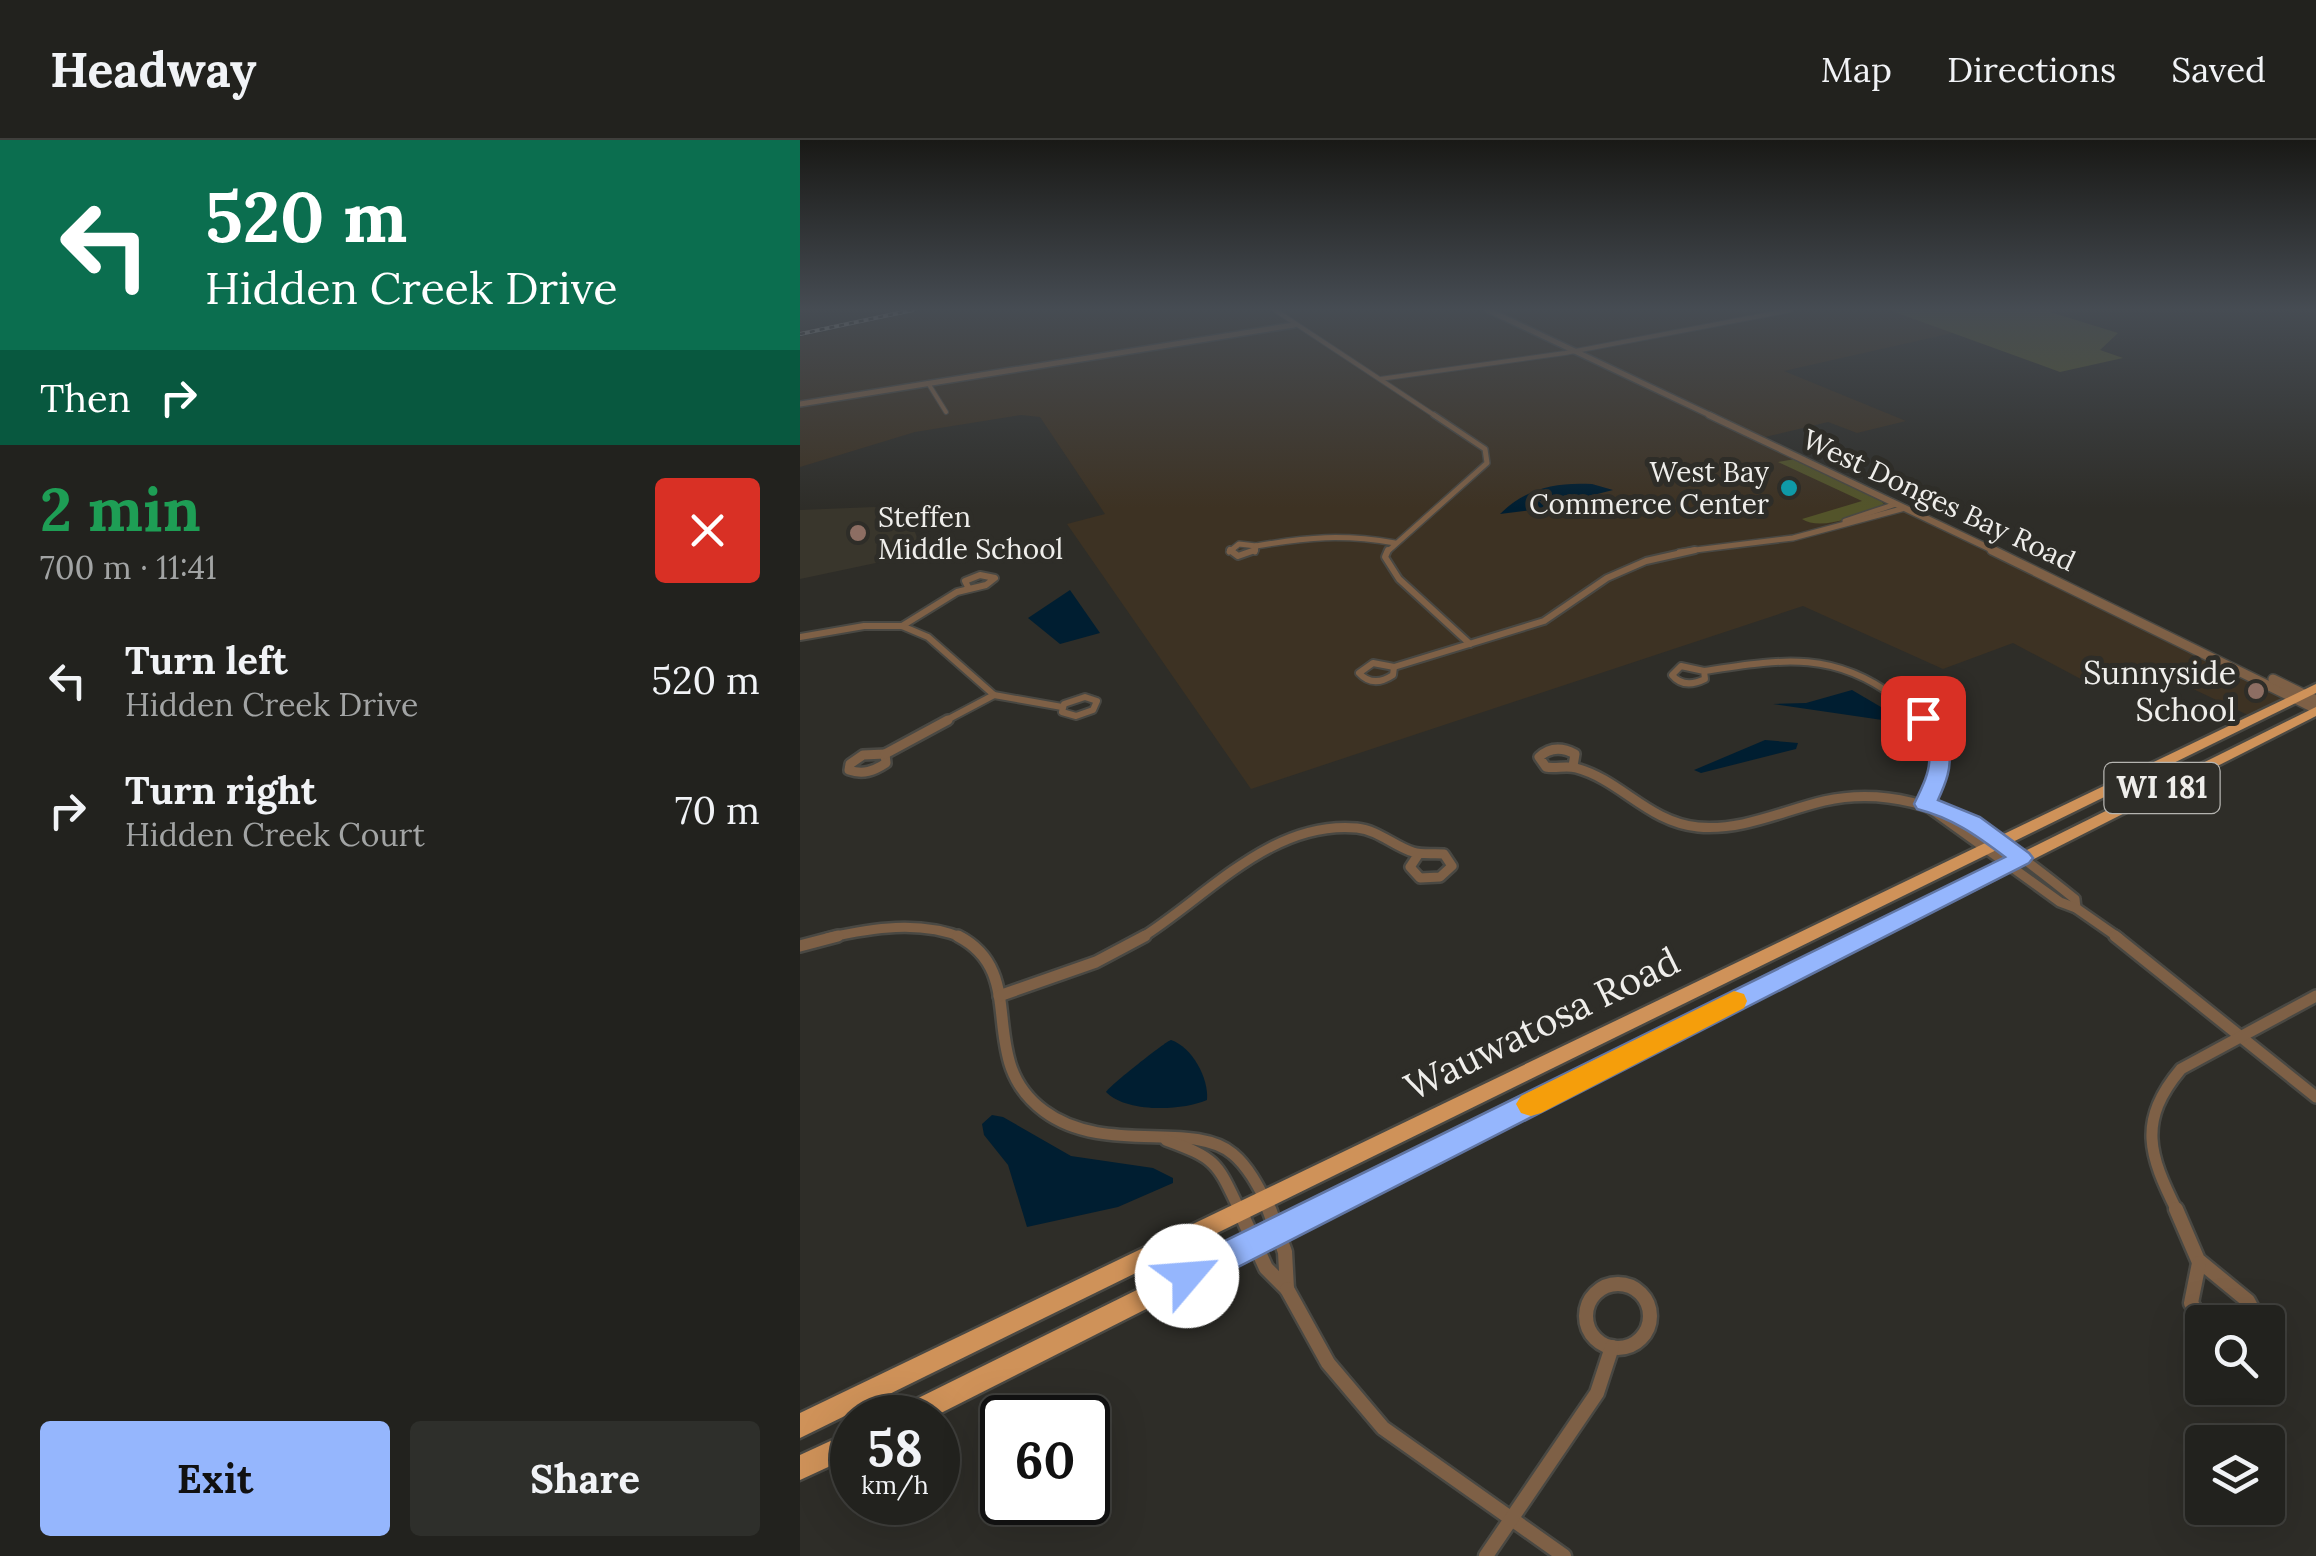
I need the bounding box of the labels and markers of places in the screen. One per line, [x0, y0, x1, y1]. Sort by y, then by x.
place label: West Bay Commerce Center [1529, 454, 1769, 522]
marker: West Bay Commerce Center [1778, 477, 1800, 499]
place label: Steffen Middle School [878, 499, 1063, 567]
marker: Steffen Middle School [847, 522, 869, 544]
place label: Sunnyside School [2083, 652, 2236, 730]
pin [1881, 676, 1966, 761]
marker: Sunnyside School [2245, 680, 2267, 702]

